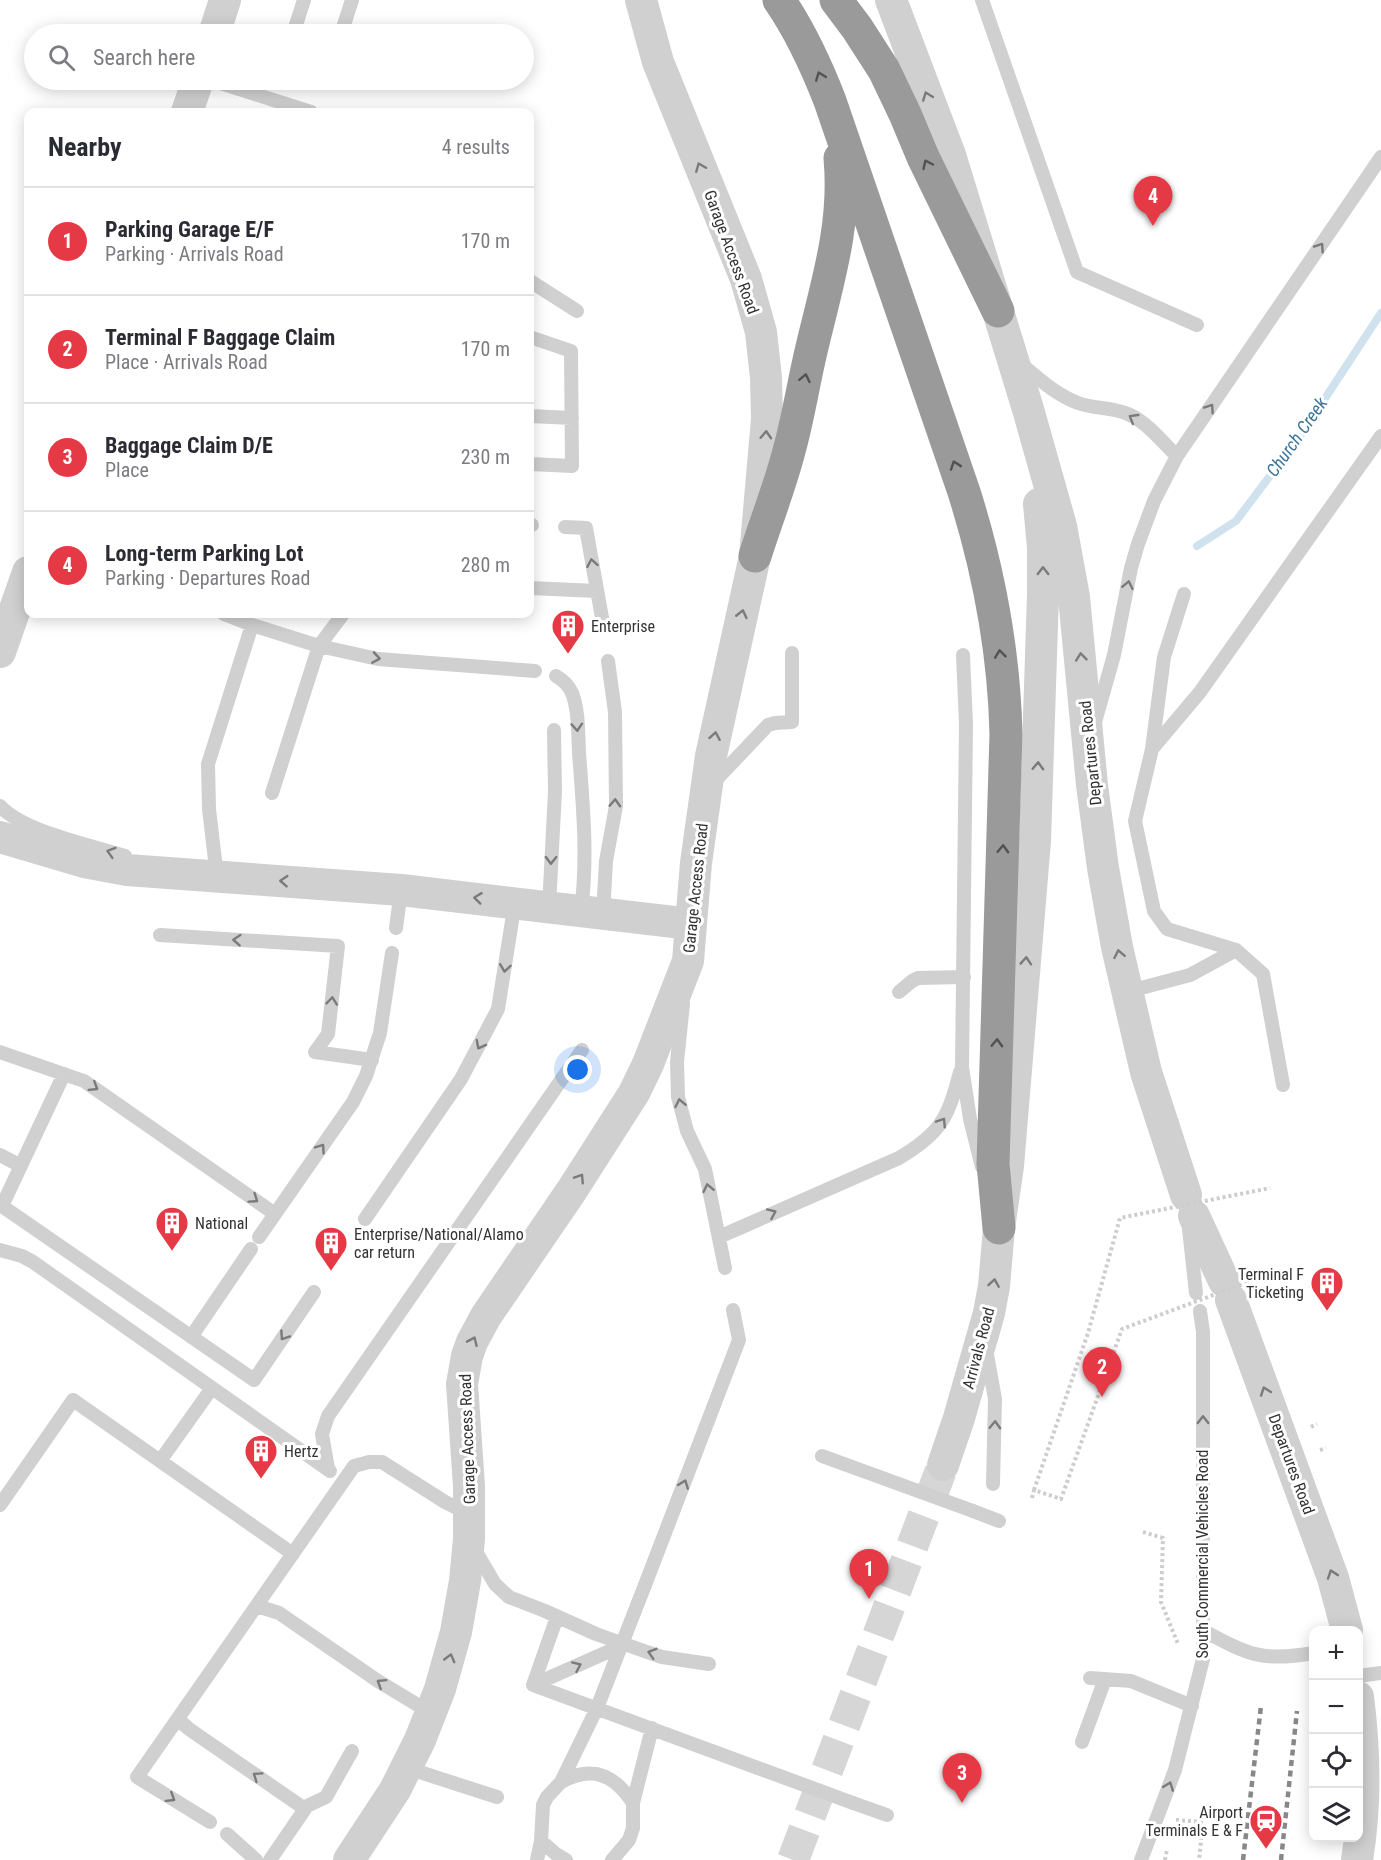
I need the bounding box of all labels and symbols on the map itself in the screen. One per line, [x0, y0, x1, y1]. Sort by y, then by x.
one-way arrow [815, 71, 828, 82]
one-way arrow [922, 91, 935, 102]
one-way arrow [922, 159, 934, 170]
one-way arrow [695, 162, 707, 173]
pin: 4 [1134, 176, 1172, 226]
street label: Garage Access Road [700, 188, 763, 317]
one-way arrow [1313, 242, 1324, 253]
one-way arrow [798, 374, 811, 384]
water label: Church Creek [1262, 392, 1332, 480]
one-way arrow [1203, 404, 1214, 415]
one-way arrow [1129, 414, 1139, 425]
one-way arrow [760, 430, 773, 439]
one-way arrow [950, 460, 963, 471]
one-way arrow [586, 558, 599, 568]
one-way arrow [1037, 566, 1049, 575]
one-way arrow [1120, 580, 1133, 590]
building icon: Enterprise [550, 608, 586, 655]
one-way arrow [734, 610, 747, 620]
place label: Enterprise [591, 617, 655, 636]
one-way arrow [995, 649, 1007, 658]
one-way arrow [372, 652, 381, 664]
one-way arrow [1075, 652, 1088, 661]
street label: Departures Road [1076, 700, 1105, 806]
one-way arrow [571, 723, 584, 732]
one-way arrow [708, 732, 721, 742]
one-way arrow [1032, 761, 1044, 770]
one-way arrow [609, 799, 622, 808]
street label: Garage Access Road [679, 822, 712, 954]
one-way arrow [997, 844, 1010, 853]
one-way arrow [106, 846, 117, 859]
one-way arrow [545, 855, 557, 864]
one-way arrow [279, 875, 288, 888]
one-way arrow [473, 892, 482, 905]
one-way arrow [233, 933, 242, 946]
one-way arrow [1113, 949, 1126, 959]
one-way arrow [1019, 956, 1032, 965]
one-way arrow [500, 963, 512, 972]
one-way arrow [325, 997, 338, 1006]
one-way arrow [475, 1039, 487, 1050]
one-way arrow [991, 1039, 1003, 1048]
your location [563, 1055, 592, 1084]
one-way arrow [88, 1080, 98, 1092]
one-way arrow [674, 1098, 687, 1108]
one-way arrow [934, 1118, 946, 1128]
one-way arrow [314, 1144, 325, 1155]
one-way arrow [573, 1173, 584, 1184]
one-way arrow [703, 1183, 716, 1193]
one-way arrow [247, 1192, 258, 1203]
building icon: National [154, 1205, 190, 1252]
one-way arrow [766, 1209, 777, 1221]
place label: National [195, 1214, 248, 1233]
building icon: Enterprise/National/Alamo car return [313, 1225, 349, 1272]
place label: Enterprise/National/Alamo car return [354, 1225, 524, 1262]
place label: Terminal F Ticketing [1238, 1265, 1304, 1302]
building icon: Terminal F Ticketing [1309, 1265, 1345, 1312]
one-way arrow [987, 1279, 999, 1288]
street label: Arrivals Road [958, 1305, 999, 1391]
one-way arrow [280, 1329, 291, 1340]
one-way arrow [466, 1336, 478, 1347]
pin: 2 [1082, 1348, 1122, 1397]
street label: Garage Access Road [456, 1374, 479, 1504]
one-way arrow [1259, 1386, 1272, 1397]
street label: Departures Road [1265, 1411, 1318, 1517]
one-way arrow [1197, 1416, 1209, 1425]
one-way arrow [989, 1421, 1002, 1430]
building icon: Hertz [243, 1433, 279, 1480]
place label: Hertz [284, 1442, 318, 1461]
street label: South Commercial Vehicles Road [1193, 1450, 1212, 1658]
one-way arrow [677, 1480, 689, 1491]
pin: 1 [850, 1550, 888, 1599]
one-way arrow [1326, 1569, 1339, 1580]
one-way arrow [647, 1648, 658, 1661]
one-way arrow [443, 1653, 455, 1664]
one-way arrow [571, 1661, 582, 1673]
one-way arrow [377, 1679, 387, 1691]
pin: 3 [942, 1754, 982, 1803]
one-way arrow [252, 1772, 263, 1783]
one-way arrow [1162, 1781, 1174, 1792]
one-way arrow [165, 1791, 175, 1803]
place label: Airport Terminals E & F [1146, 1803, 1243, 1840]
station icon: Airport Terminals E & F [1248, 1803, 1284, 1850]

